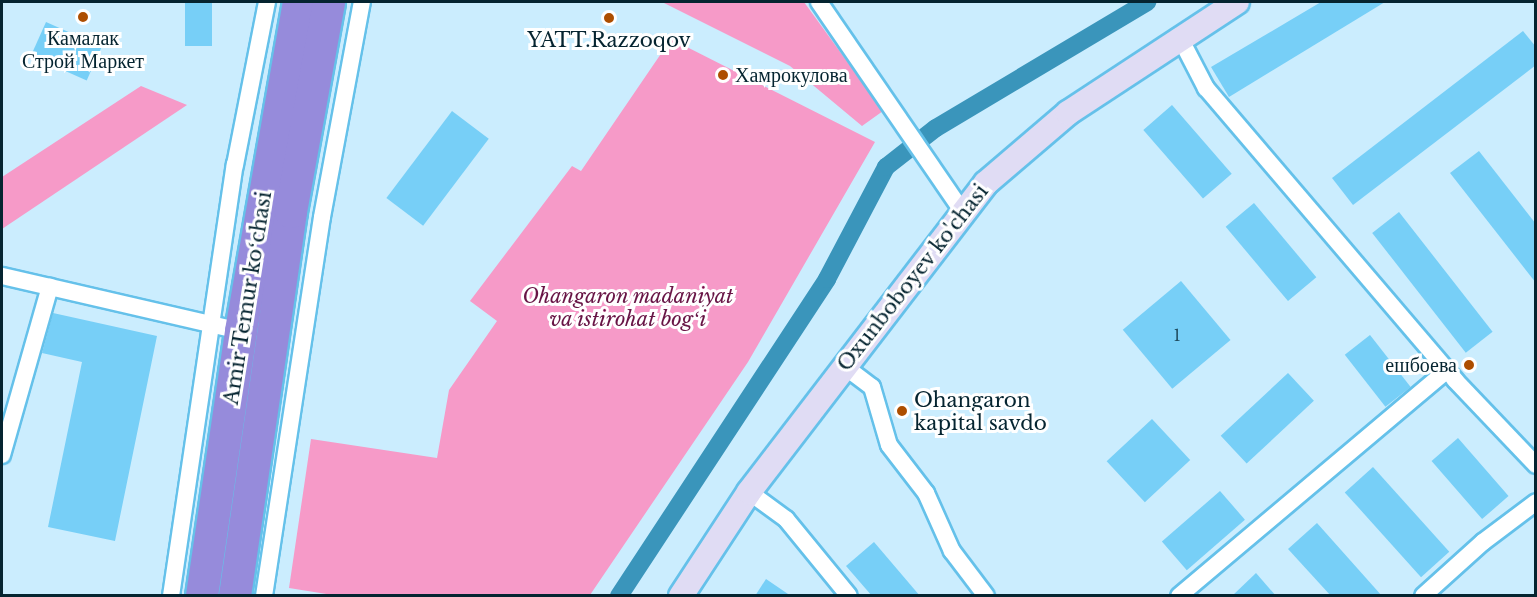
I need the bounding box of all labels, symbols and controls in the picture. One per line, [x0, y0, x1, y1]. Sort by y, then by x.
marker: Камалак Строй Маркет [76, 10, 90, 24]
marker: YATT.Razzoqov [602, 11, 616, 25]
place label: Камалак Строй Маркет [22, 27, 144, 74]
place label: YATT.Razzoqov [527, 28, 691, 52]
place label: Хамрокулова [735, 63, 848, 87]
marker: Хамрокулова [716, 68, 730, 82]
street label: Oxunboboyev ko'chasi [832, 180, 994, 376]
street label: Amir Temur koʻchasi [219, 189, 277, 407]
park label: Ohangaron madaniyat va istirohat bogʻi [522, 284, 734, 331]
house number: 1 [1173, 325, 1181, 345]
place label: ешбоева [1385, 353, 1457, 377]
marker: ешбоева [1462, 358, 1476, 372]
place label: Ohangaron kapital savdo [914, 388, 1047, 435]
marker: Ohangaron kapital savdo [895, 404, 909, 418]

